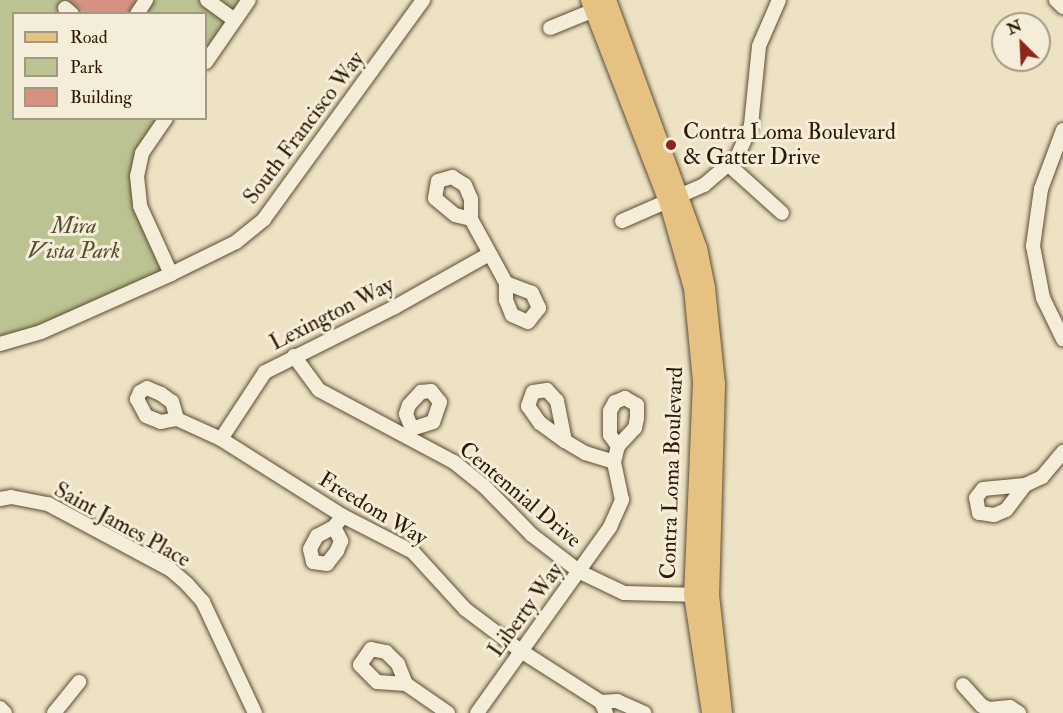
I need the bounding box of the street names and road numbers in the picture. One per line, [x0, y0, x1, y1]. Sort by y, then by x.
street label: South Francisco Way [238, 46, 370, 210]
street label: Lexington Way [266, 271, 398, 357]
street label: Contra Loma Boulevard [655, 366, 689, 580]
street label: Centennial Drive [454, 436, 586, 554]
street label: Freedom Way [314, 466, 432, 552]
street label: Saint James Place [49, 477, 195, 573]
street label: Liberty Way [483, 558, 569, 662]

